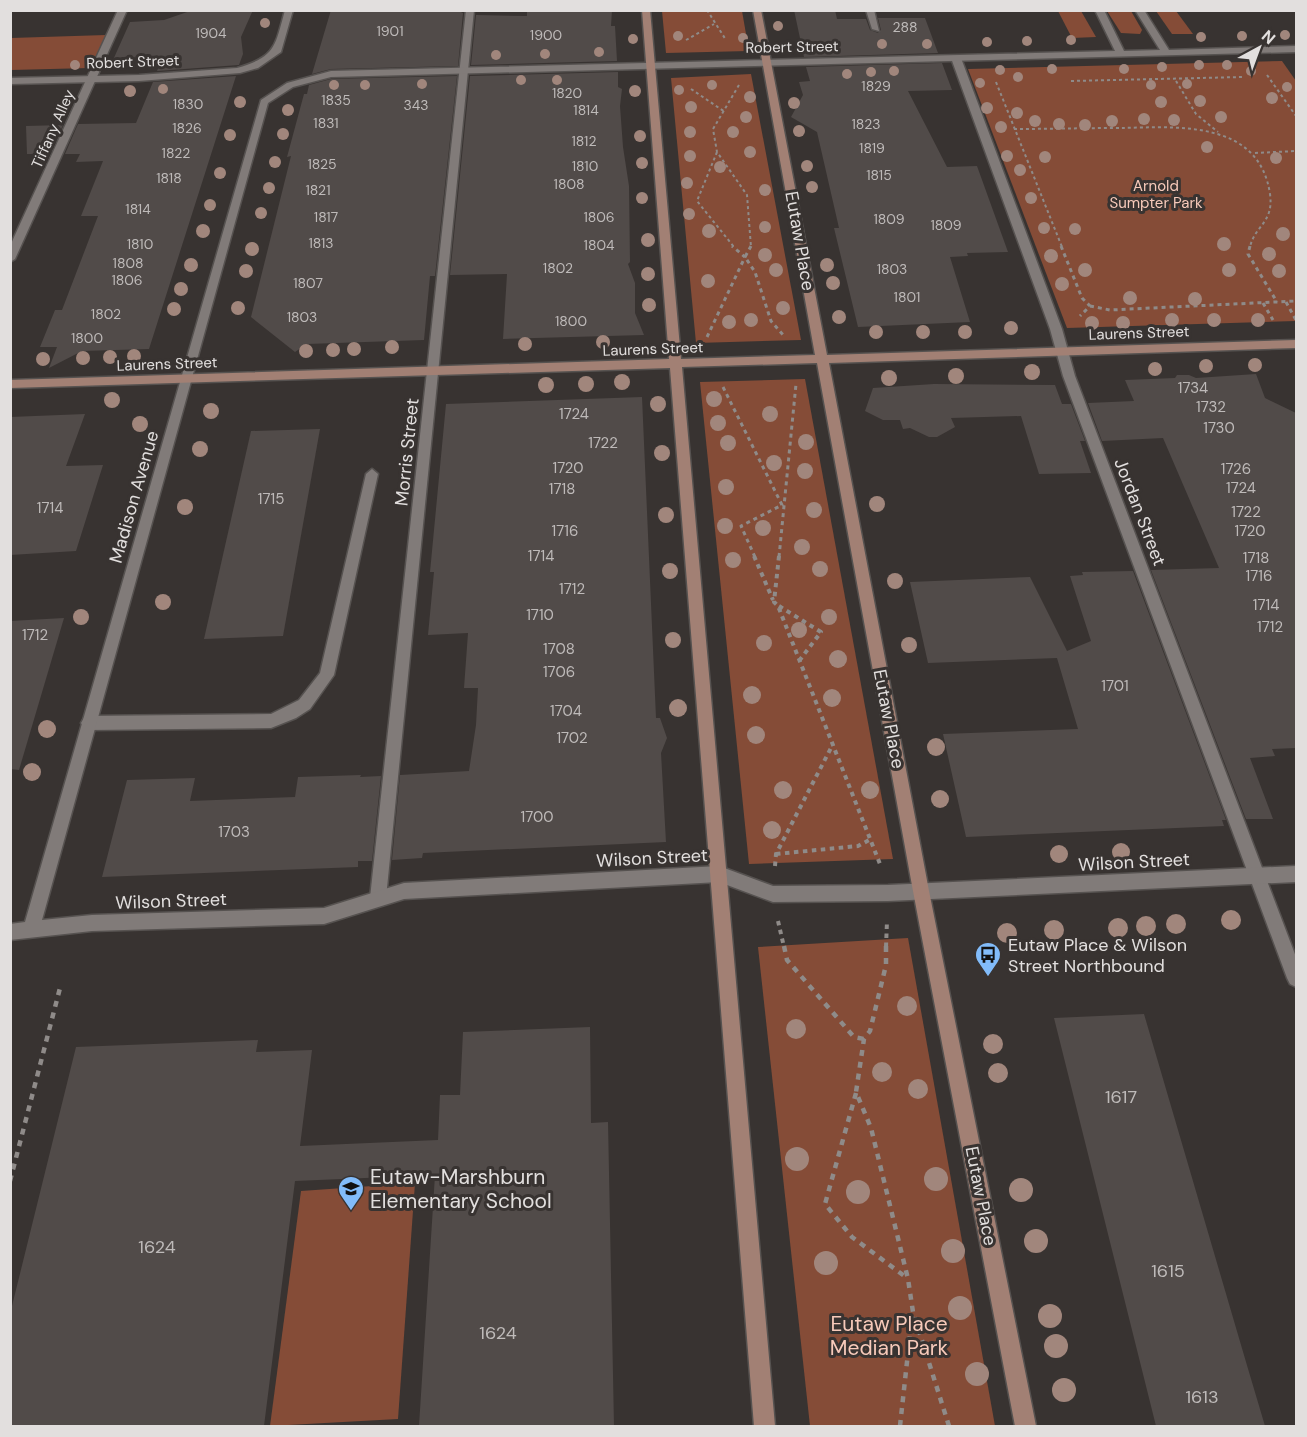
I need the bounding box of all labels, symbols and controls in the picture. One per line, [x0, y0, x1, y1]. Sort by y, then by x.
house number: 288 [893, 18, 917, 36]
north arrow [1229, 18, 1289, 78]
house number: 1901 [376, 22, 404, 40]
house number: 1904 [195, 24, 227, 42]
text: N [1257, 25, 1280, 49]
house number: 1900 [530, 26, 562, 44]
street label: Robert Street [745, 36, 839, 58]
street label: Robert Street [86, 50, 180, 74]
house number: 1829 [861, 77, 891, 95]
house number: 1820 [552, 84, 582, 102]
street label: Tiffany Alley [27, 86, 79, 171]
house number: 1835 [321, 91, 351, 109]
house number: 1830 [173, 95, 203, 113]
house number: 343 [403, 96, 429, 114]
house number: 1814 [573, 101, 599, 119]
house number: 1831 [313, 114, 339, 132]
house number: 1823 [852, 115, 880, 133]
house number: 1826 [172, 119, 202, 137]
house number: 1812 [571, 132, 597, 150]
house number: 1819 [859, 139, 885, 157]
house number: 1822 [162, 144, 190, 162]
house number: 1825 [307, 155, 337, 173]
house number: 1810 [572, 157, 598, 175]
house number: 1815 [866, 166, 892, 184]
house number: 1818 [156, 169, 182, 187]
house number: 1808 [554, 175, 584, 193]
park label: Arnold Sumpter Park [1109, 176, 1203, 213]
house number: 1821 [305, 181, 331, 199]
street label: Eutaw Place [779, 189, 821, 293]
house number: 1814 [125, 200, 151, 218]
house number: 1817 [314, 208, 338, 226]
house number: 1806 [583, 208, 615, 226]
house number: 1809 [873, 210, 905, 228]
house number: 1809 [930, 216, 962, 234]
house number: 1813 [308, 234, 334, 252]
house number: 1810 [127, 235, 153, 253]
house number: 1804 [584, 236, 615, 254]
house number: 1808 [113, 254, 143, 272]
house number: 1802 [543, 259, 573, 277]
house number: 1803 [877, 260, 907, 278]
house number: 1806 [111, 271, 143, 289]
house number: 1807 [293, 274, 323, 292]
house number: 1801 [894, 288, 920, 306]
house number: 1802 [91, 305, 121, 323]
house number: 1803 [287, 308, 317, 326]
house number: 1800 [555, 312, 587, 330]
street label: Laurens Street [1088, 321, 1190, 345]
house number: 1800 [71, 329, 103, 347]
street label: Laurens Street [602, 337, 704, 361]
street label: Laurens Street [116, 352, 218, 376]
house number: 1734 [1178, 378, 1208, 398]
street label: Morris Street [389, 397, 425, 507]
house number: 1732 [1196, 397, 1226, 417]
house number: 1724 [559, 404, 589, 424]
house number: 1730 [1203, 418, 1235, 438]
street label: Madison Avenue [104, 428, 164, 566]
house number: 1722 [588, 433, 618, 453]
street label: Jordan Street [1109, 455, 1171, 569]
house number: 1720 [552, 458, 584, 478]
house number: 1726 [1221, 459, 1251, 479]
house number: 1724 [1226, 478, 1256, 498]
house number: 1718 [549, 479, 575, 499]
house number: 1715 [258, 489, 284, 509]
house number: 1714 [37, 498, 63, 518]
house number: 1722 [1231, 502, 1261, 522]
house number: 1716 [552, 521, 578, 541]
house number: 1720 [1234, 521, 1266, 541]
house number: 1714 [528, 546, 554, 566]
house number: 1718 [1243, 548, 1269, 568]
house number: 1716 [1246, 566, 1272, 586]
house number: 1712 [559, 579, 585, 599]
house number: 1714 [1253, 595, 1279, 615]
house number: 1710 [526, 605, 554, 625]
house number: 1712 [1257, 617, 1283, 637]
house number: 1712 [22, 625, 48, 645]
house number: 1708 [543, 639, 575, 659]
house number: 1706 [543, 662, 575, 682]
street label: Eutaw Place [868, 667, 910, 771]
house number: 1701 [1101, 676, 1129, 696]
house number: 1704 [550, 701, 582, 721]
house number: 1702 [556, 728, 588, 748]
house number: 1700 [520, 807, 554, 827]
house number: 1703 [218, 822, 250, 842]
street label: Wilson Street [596, 843, 708, 873]
street label: Wilson Street [1078, 847, 1190, 877]
street label: Wilson Street [115, 887, 227, 915]
place label: Eutaw Place & Wilson Street Northbound [1008, 933, 1187, 978]
bus stop icon: Eutaw Place & Wilson Street Northbound [973, 940, 1003, 978]
house number: 1617 [1105, 1085, 1137, 1109]
street label: Eutaw Place [960, 1144, 1002, 1248]
place label: Eutaw-Marshburn Elementary School [370, 1163, 552, 1215]
school or university icon: Eutaw-Marshburn Elementary School [336, 1174, 366, 1212]
house number: 1624 [138, 1235, 176, 1259]
house number: 1615 [1151, 1259, 1185, 1283]
park label: Eutaw Place Median Park [830, 1310, 949, 1362]
house number: 1624 [479, 1321, 517, 1345]
house number: 1613 [1185, 1385, 1219, 1409]

